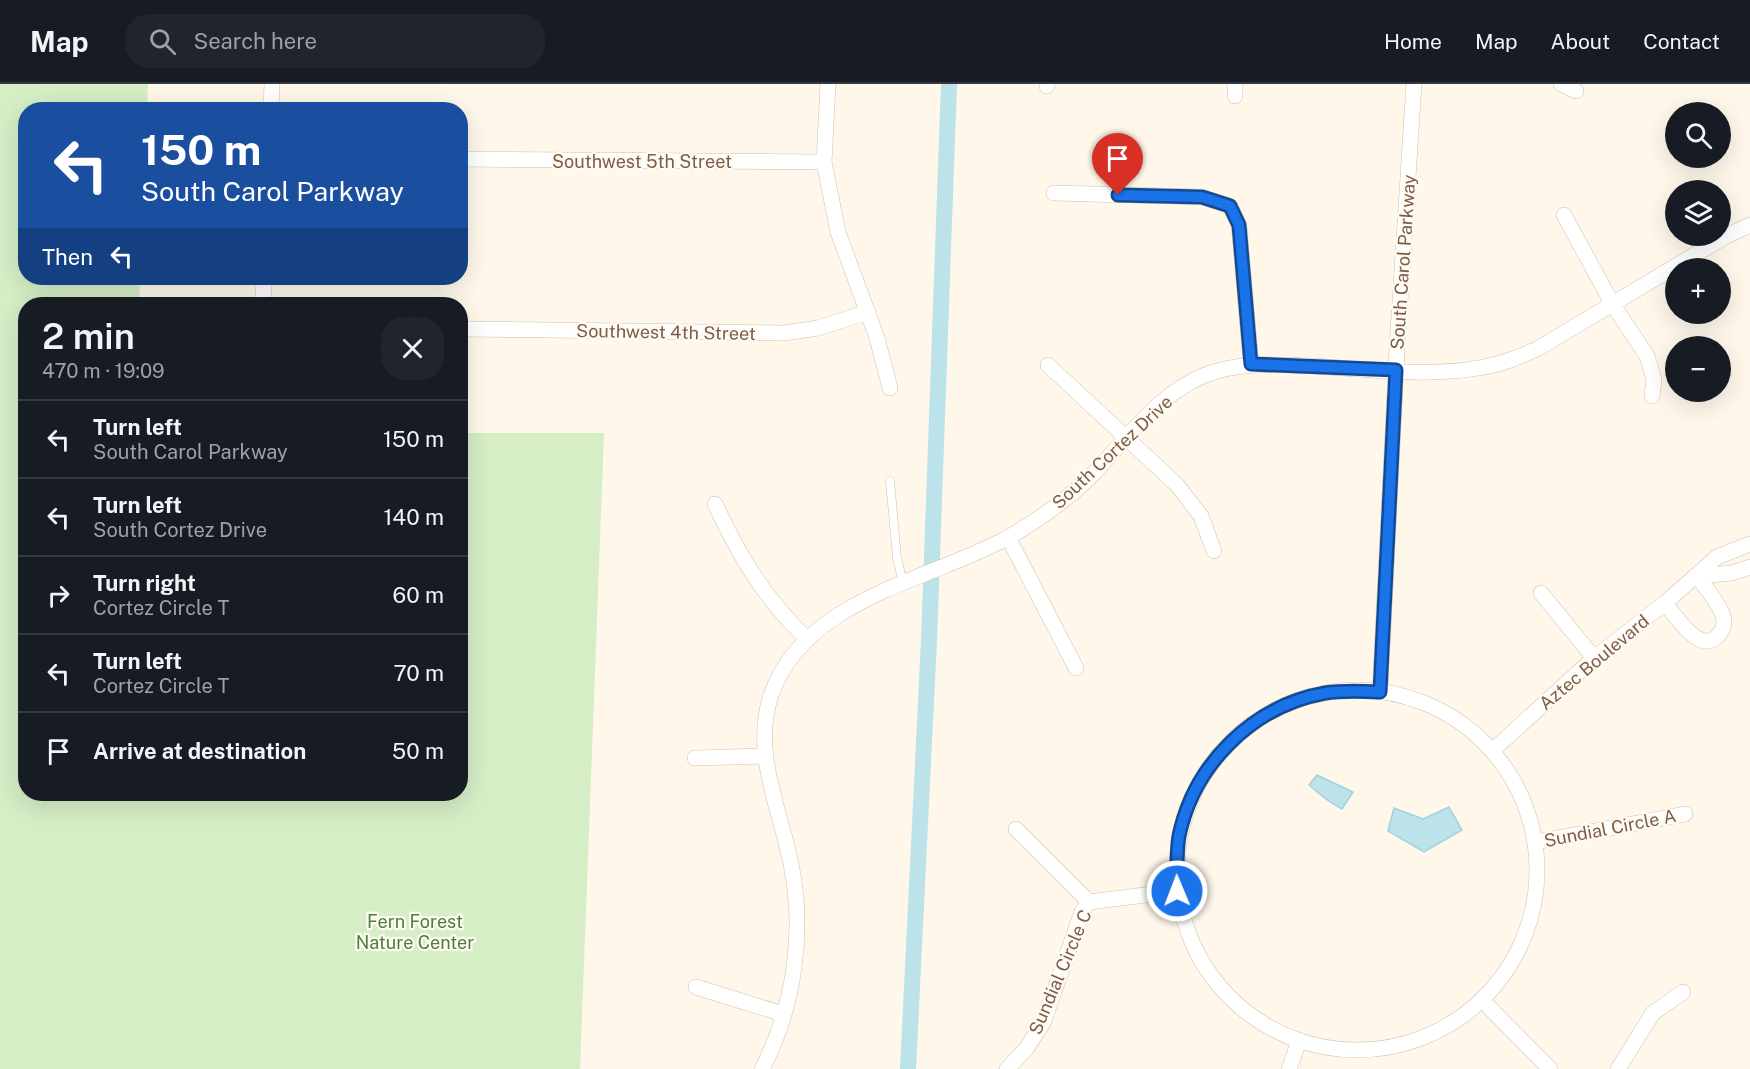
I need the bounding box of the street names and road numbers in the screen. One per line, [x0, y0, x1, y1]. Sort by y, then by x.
street label: Southwest 5th Street [552, 151, 732, 172]
street label: South Carol Parkway [1386, 173, 1420, 350]
street label: Southwest 4th Street [576, 320, 756, 344]
street label: South Cortez Drive [1048, 391, 1176, 513]
street label: Aztec Boulevard [1535, 610, 1653, 714]
street label: Sundial Circle A [1542, 805, 1678, 851]
street label: Sundial Circle C [1024, 906, 1096, 1038]

